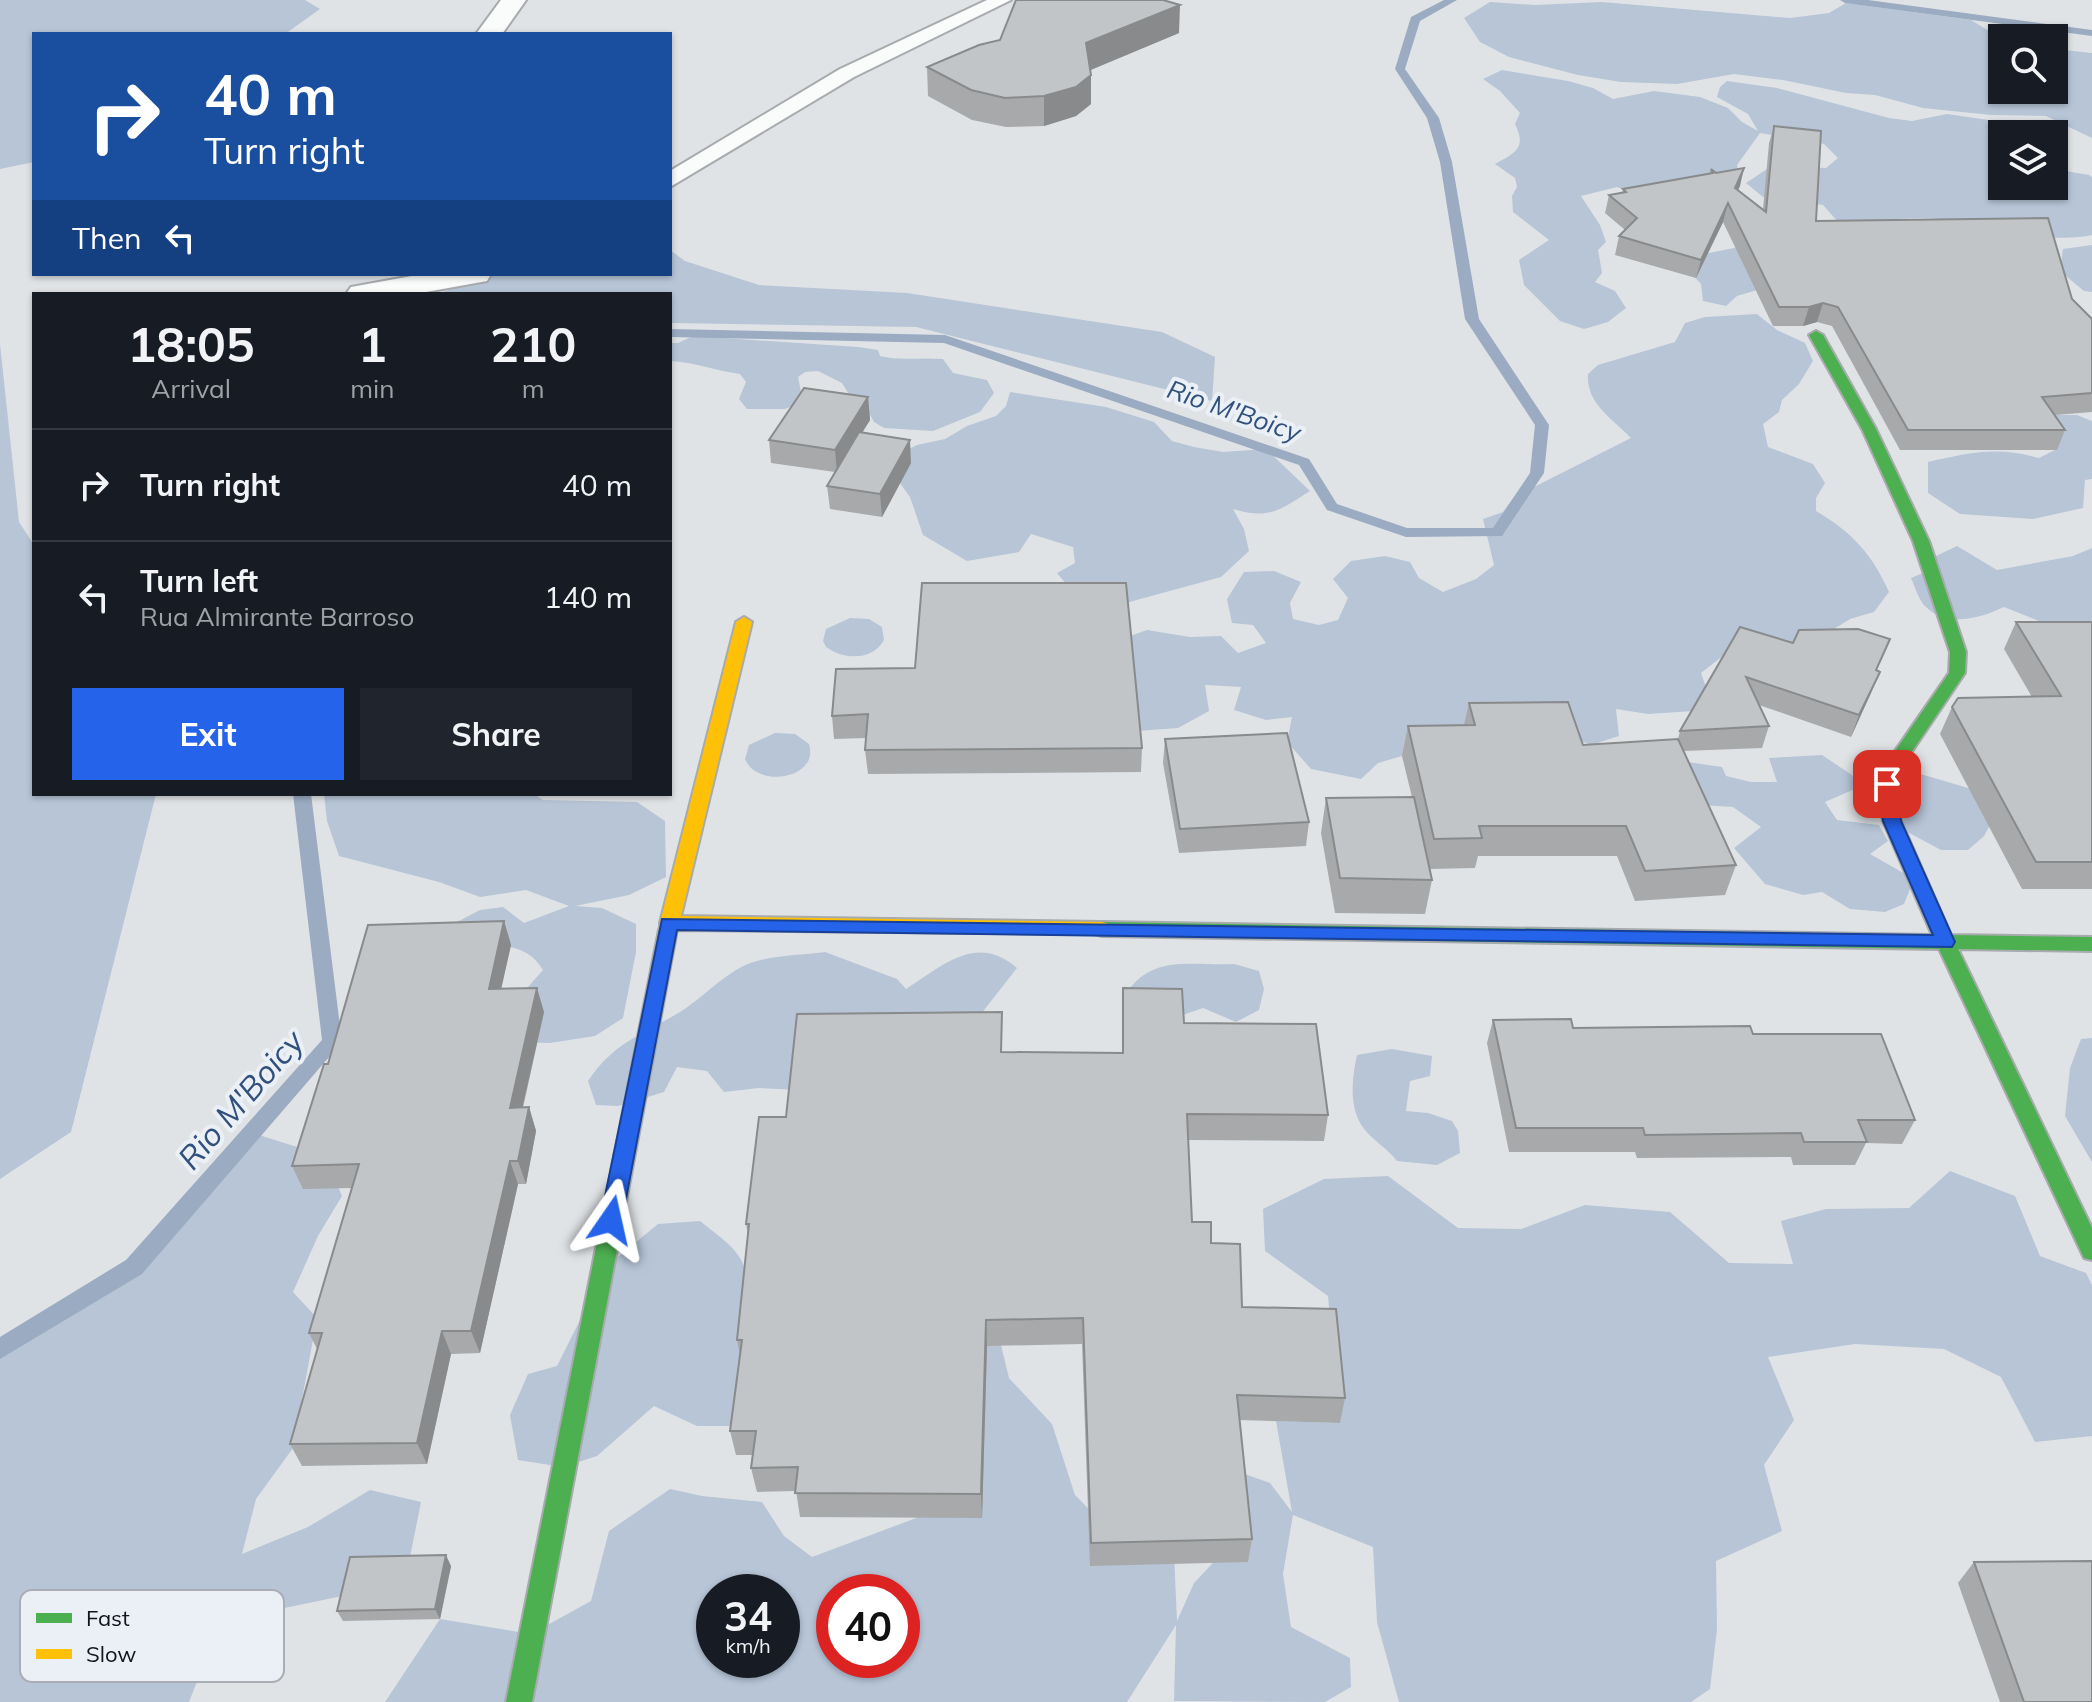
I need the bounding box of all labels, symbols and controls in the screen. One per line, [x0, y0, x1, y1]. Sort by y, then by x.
map controls [1988, 24, 2068, 200]
button: search [1988, 24, 2068, 104]
text: 40 m [204, 59, 337, 129]
icon: right [72, 64, 176, 168]
button: layers [1988, 120, 2068, 200]
text: Turn right [204, 128, 365, 173]
icon: left [158, 216, 202, 260]
text: Then [72, 219, 142, 257]
text: 18:05 [128, 314, 255, 374]
text: 1 [358, 314, 387, 374]
text: 210 [490, 314, 576, 374]
text: Arrival [151, 372, 231, 405]
text: min [350, 372, 394, 405]
text: m [522, 372, 545, 405]
water label: Rio M'Boicy [1163, 372, 1307, 449]
icon: right [72, 463, 116, 507]
text: Turn right [140, 466, 280, 504]
text: 40 m [562, 466, 632, 504]
text: Turn left [140, 562, 258, 600]
icon: left [72, 575, 116, 619]
text: 140 m [544, 578, 632, 616]
text: Rua Almirante Barroso [140, 600, 414, 633]
button: Exit [72, 688, 344, 780]
button: Share [360, 688, 632, 780]
pin [1853, 750, 1921, 818]
icon: arrive [1865, 762, 1909, 806]
water label: Rio M'Boicy [169, 1021, 312, 1177]
position arrow [569, 1178, 653, 1262]
speed limit sign: 40 [816, 1574, 920, 1678]
legend [20, 1590, 284, 1682]
text: 34 [724, 1591, 772, 1641]
text: Fast [86, 1604, 130, 1632]
text: km/h [725, 1633, 771, 1658]
text: Slow [86, 1640, 136, 1668]

